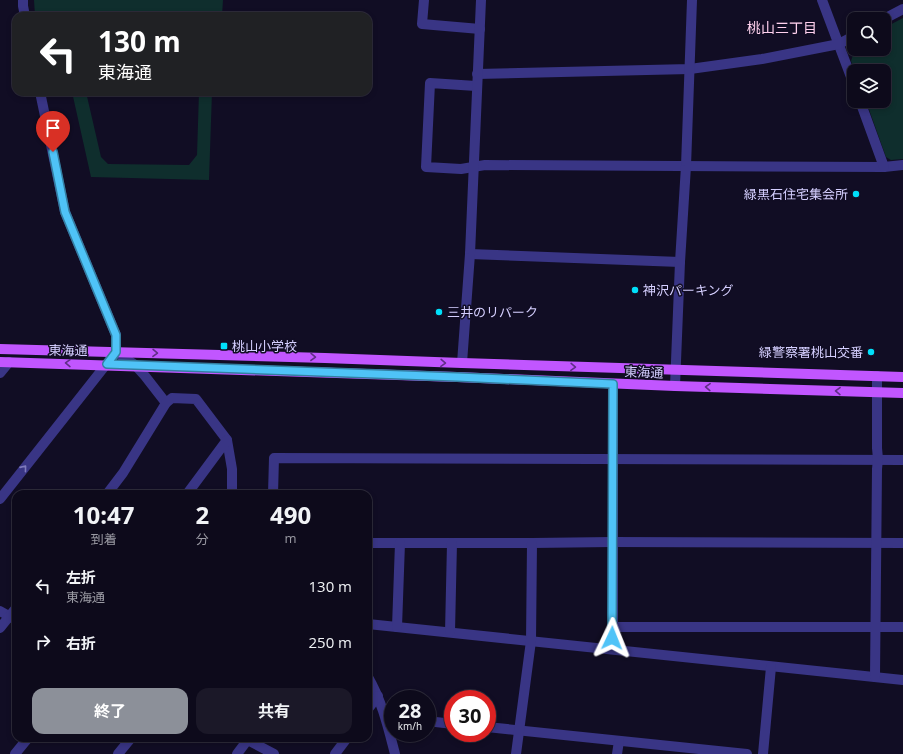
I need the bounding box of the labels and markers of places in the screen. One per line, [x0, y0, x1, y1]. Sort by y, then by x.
pin [36, 111, 70, 152]
place label: 緑黒石住宅集会所 [744, 185, 848, 203]
marker: 緑黒石住宅集会所 [851, 189, 861, 199]
place label: 神沢パーキング [643, 281, 734, 299]
marker: 神沢パーキング [630, 285, 640, 295]
place label: 三井のリパーク [447, 303, 538, 321]
marker: 三井のリパーク [434, 307, 444, 317]
place label: 桃山小学校 [232, 337, 297, 355]
marker: 桃山小学校 [219, 341, 229, 351]
place label: 緑警察署桃山交番 [759, 343, 863, 361]
marker: 緑警察署桃山交番 [866, 347, 876, 357]

